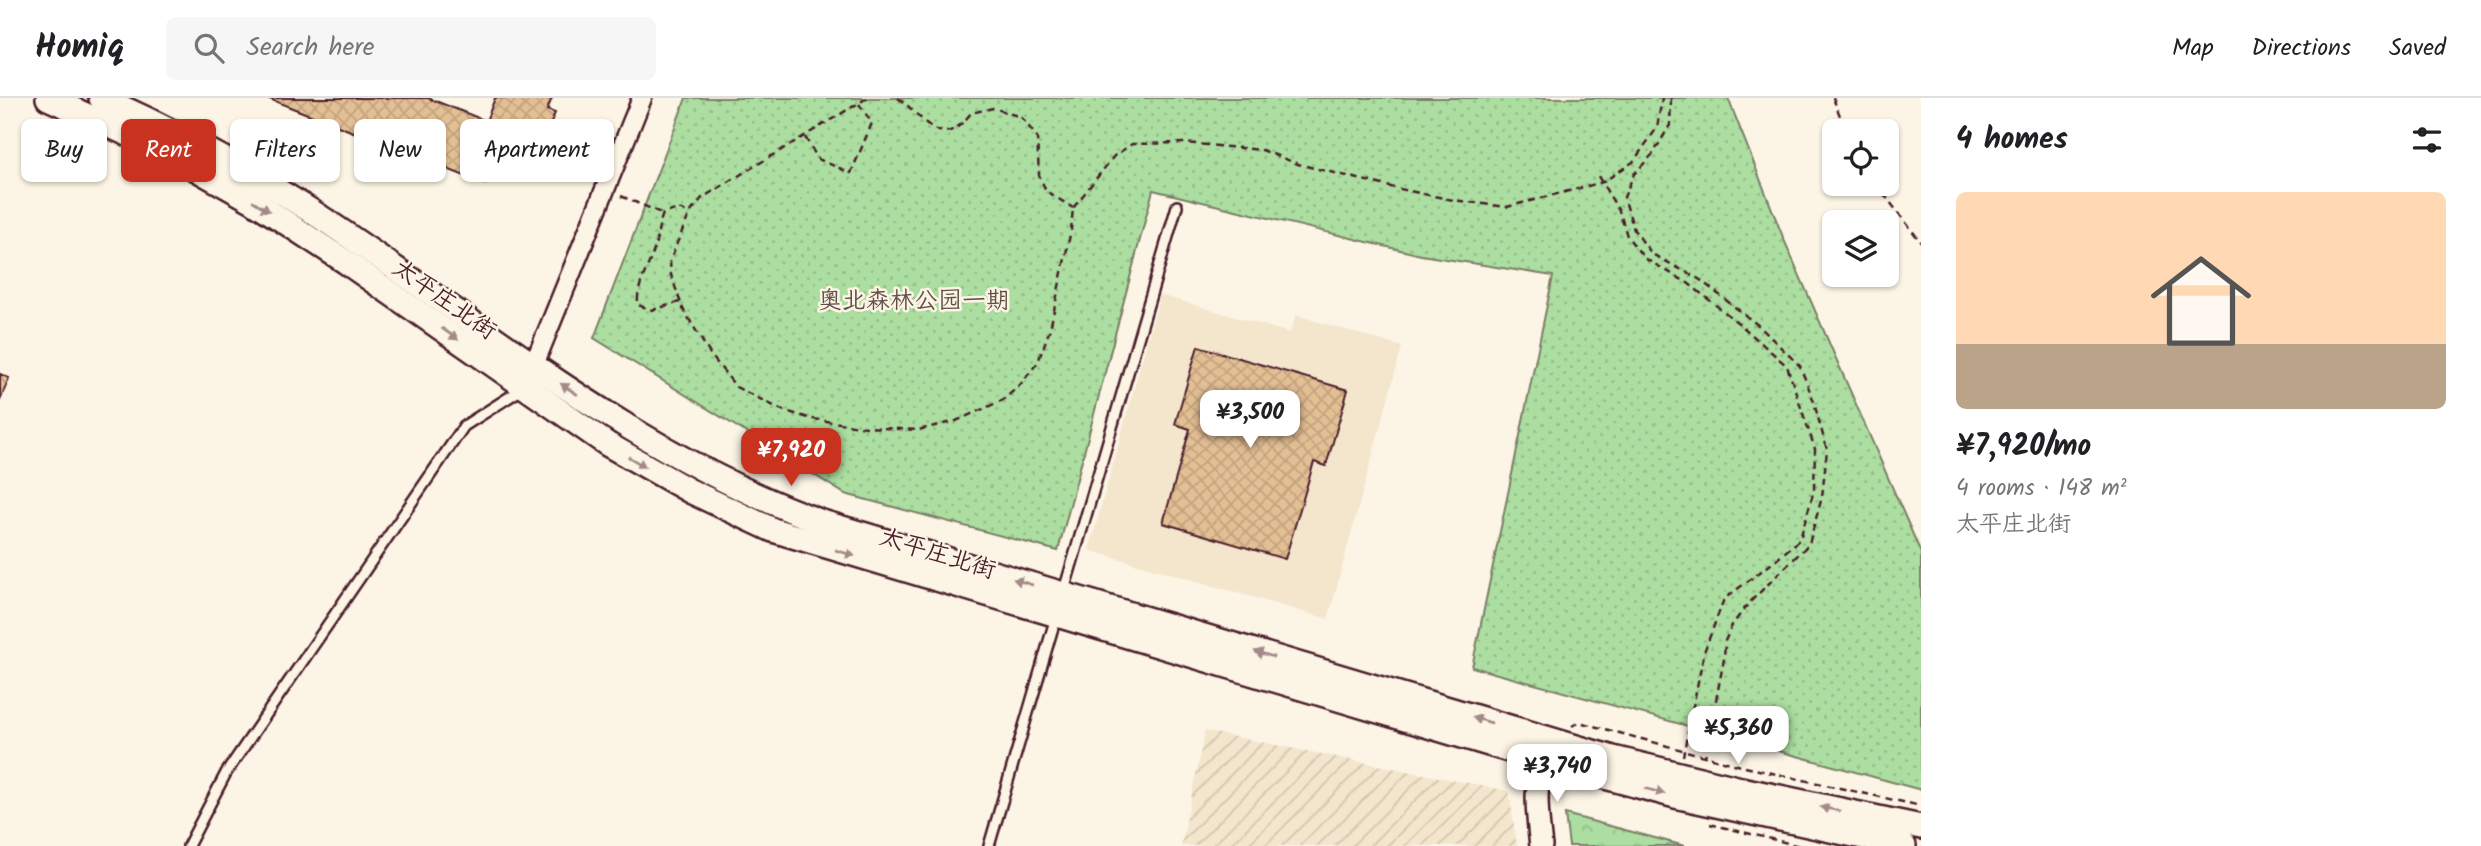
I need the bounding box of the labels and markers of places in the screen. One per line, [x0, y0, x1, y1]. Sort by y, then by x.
pin: ¥3,500 [1193, 390, 1307, 450]
pin: ¥7,920 [734, 428, 848, 488]
pin: ¥5,360 [1681, 706, 1795, 766]
pin: ¥3,740 [1500, 744, 1614, 804]

